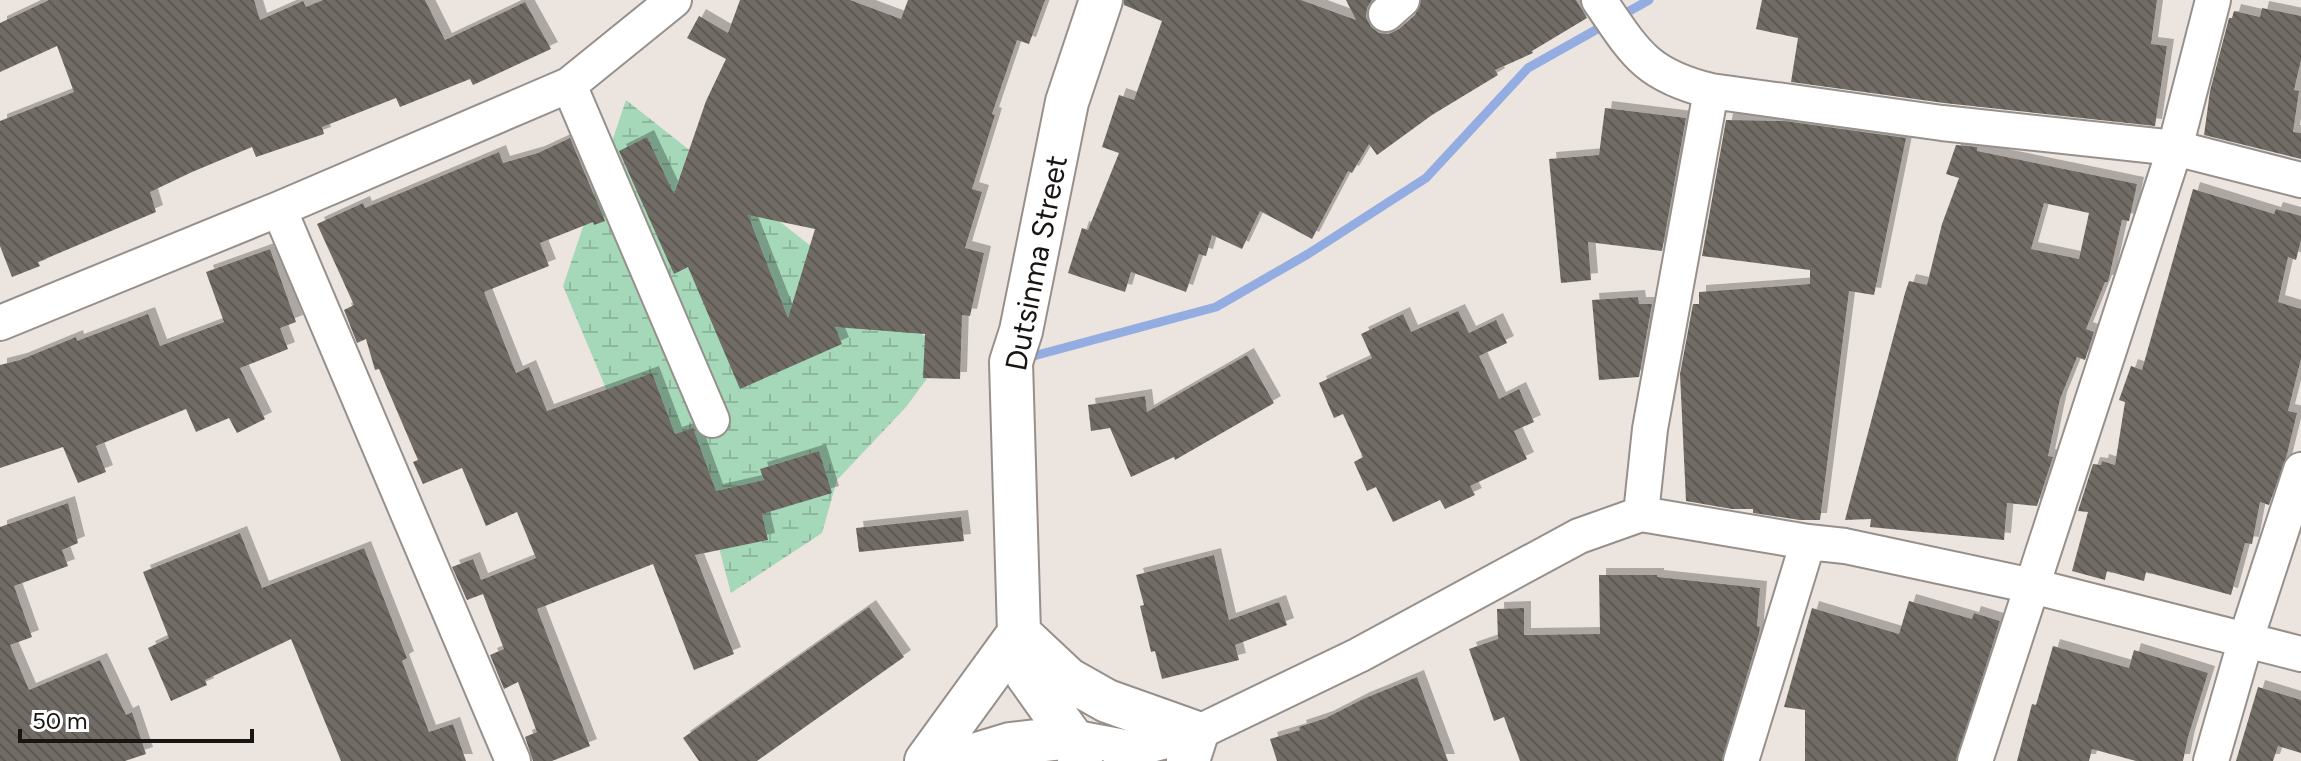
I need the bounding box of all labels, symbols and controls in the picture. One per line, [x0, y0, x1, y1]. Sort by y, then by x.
street label: Dutsinma Street [997, 152, 1075, 374]
scale bar [20, 693, 252, 743]
text: 50 m [32, 706, 88, 735]

